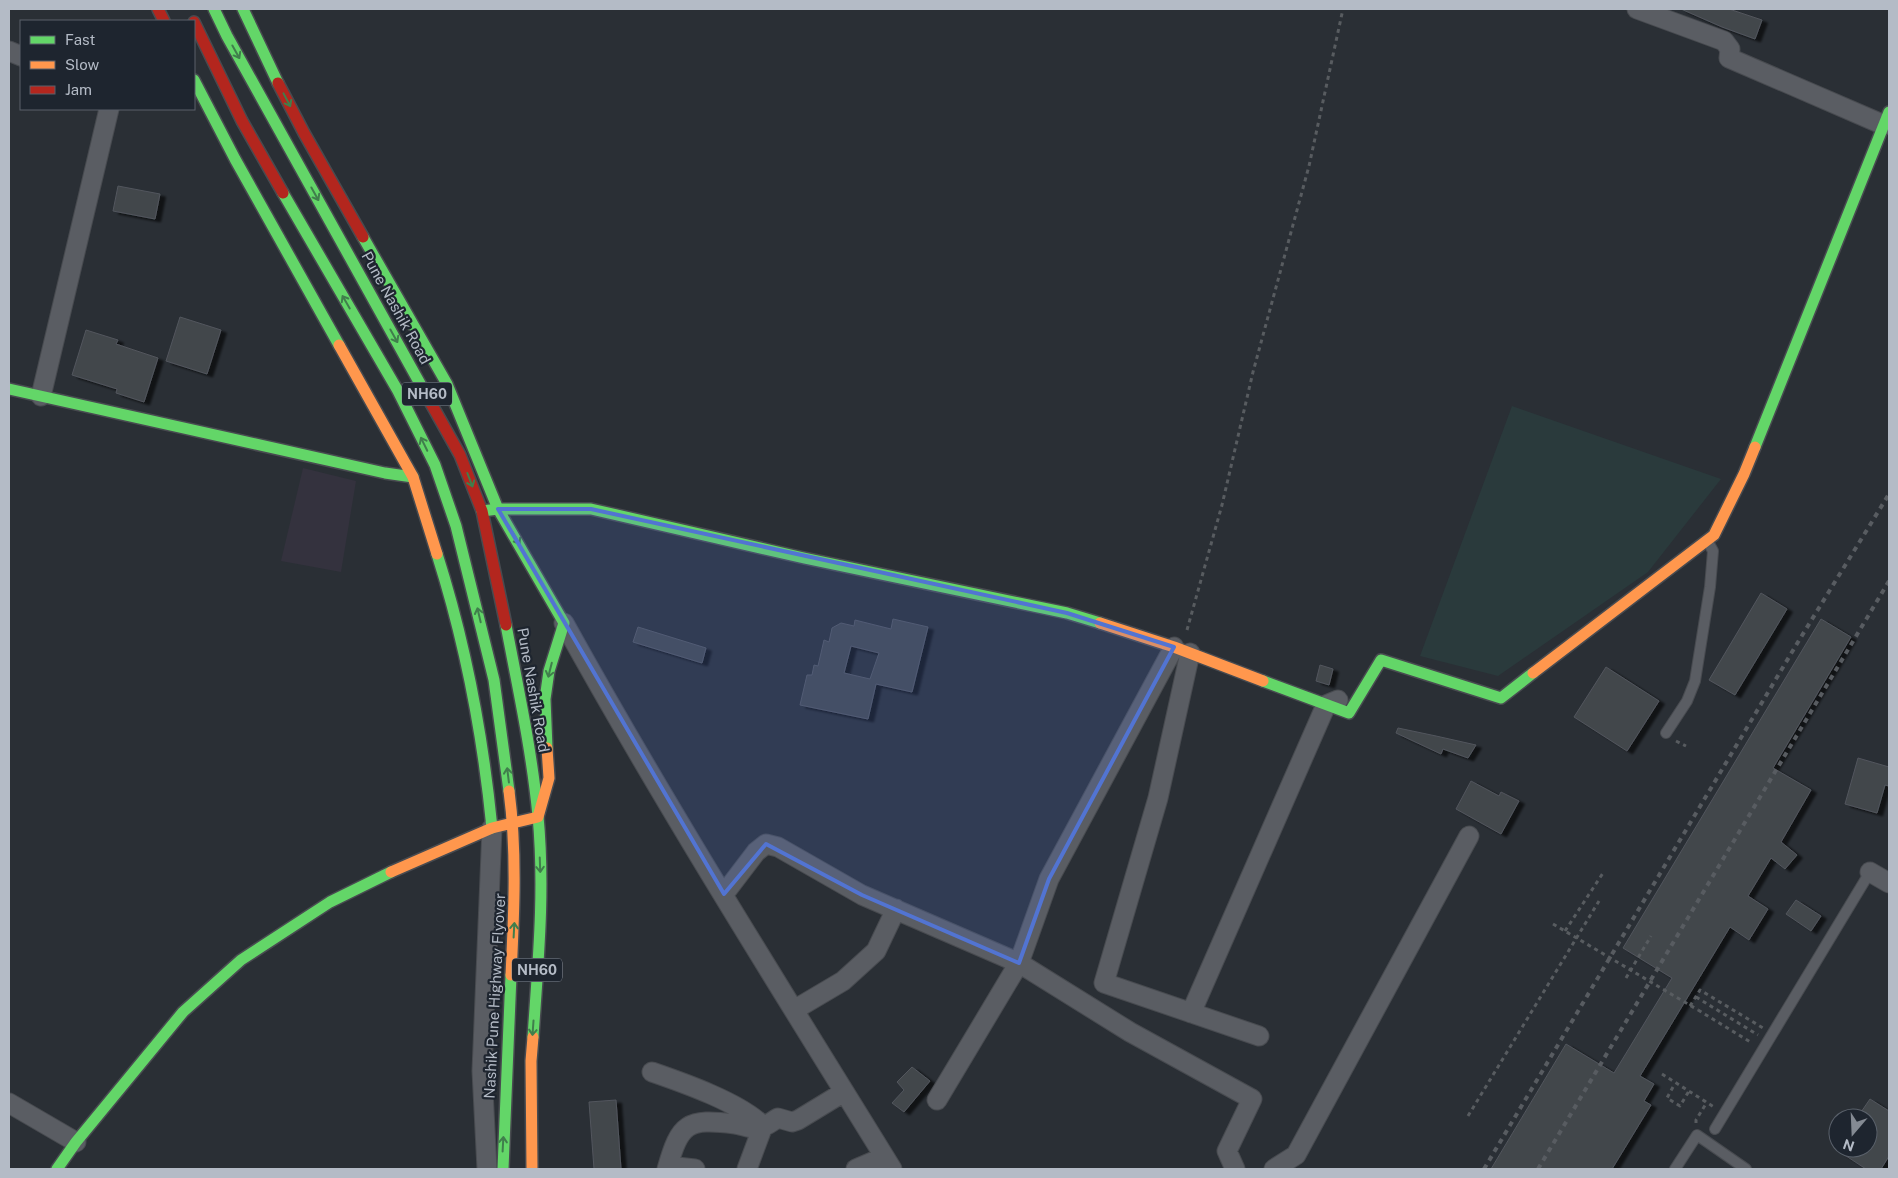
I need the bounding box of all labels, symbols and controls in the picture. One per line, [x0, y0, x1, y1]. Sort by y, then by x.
legend [20, 20, 195, 110]
text: Fast [65, 31, 95, 48]
one-way arrow [231, 45, 241, 60]
text: Slow [65, 56, 100, 73]
text: Jam [65, 81, 92, 98]
one-way arrow [283, 92, 292, 107]
one-way arrow [310, 187, 320, 202]
street label: Pune Nashik Road [358, 248, 434, 367]
one-way arrow [340, 296, 350, 310]
one-way arrow [390, 329, 400, 343]
road number: NH60 [402, 382, 452, 406]
one-way arrow [419, 437, 429, 452]
one-way arrow [466, 472, 475, 487]
one-way arrow [511, 531, 521, 545]
one-way arrow [474, 608, 483, 624]
street label: Pune Nashik Road [514, 626, 553, 753]
one-way arrow [545, 661, 554, 677]
one-way arrow [503, 767, 513, 783]
one-way arrow [535, 857, 544, 873]
street label: Nashik Pune Highway Flyover [481, 893, 508, 1099]
one-way arrow [509, 922, 518, 938]
road number: NH60 [512, 958, 562, 982]
one-way arrow [529, 1019, 538, 1035]
north arrow [1828, 1108, 1878, 1158]
one-way arrow [499, 1136, 508, 1152]
text: N [1841, 1136, 1857, 1155]

